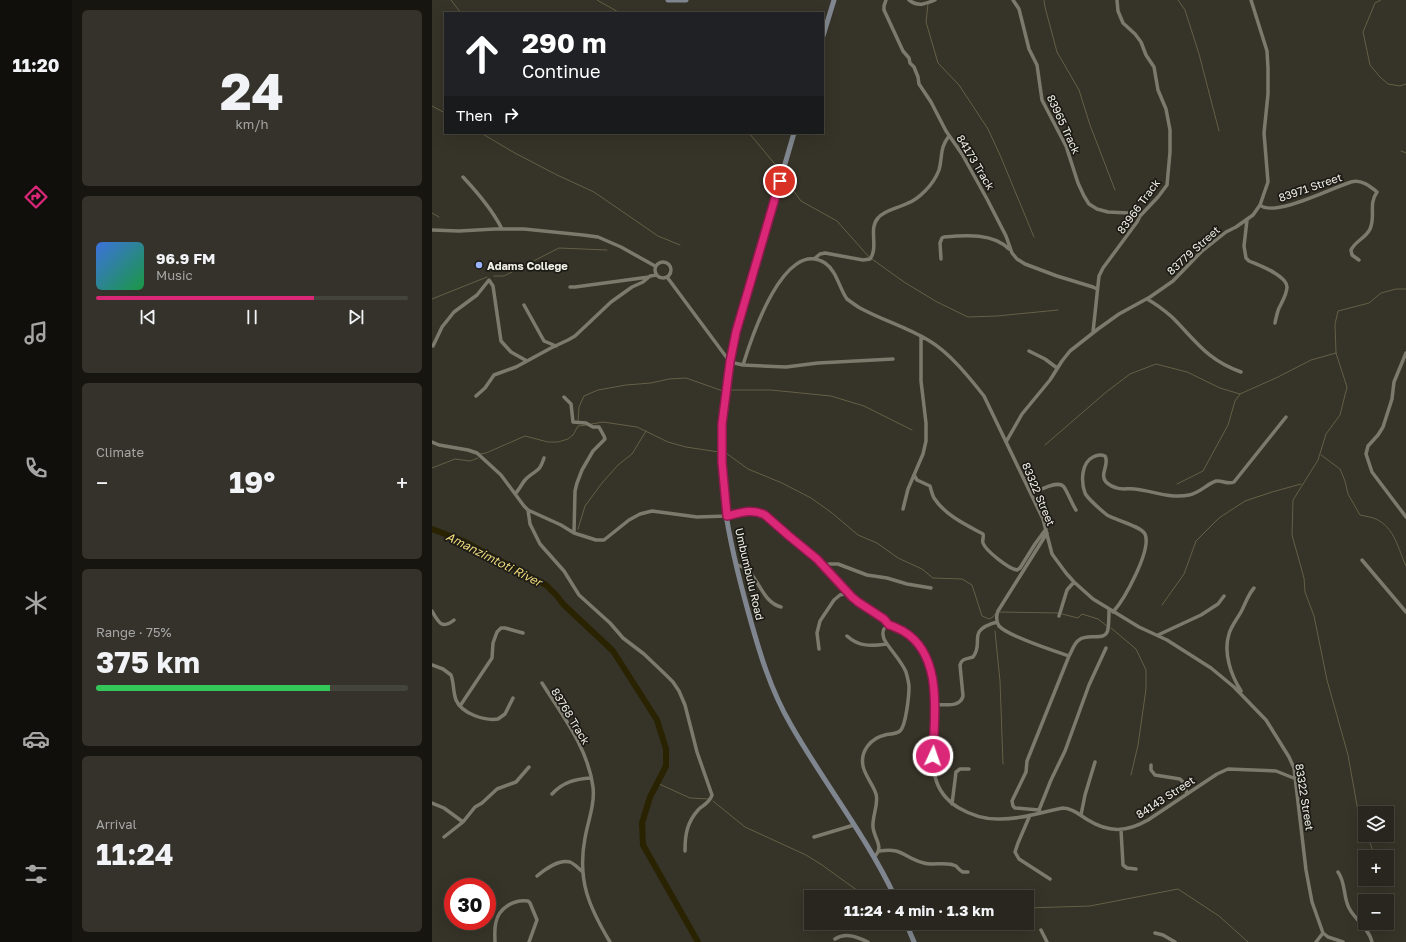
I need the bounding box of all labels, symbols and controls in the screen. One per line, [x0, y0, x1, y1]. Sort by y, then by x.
text: 290 m [522, 26, 607, 59]
icon: ahead [456, 28, 508, 80]
text: 11:20 [13, 54, 59, 76]
text: 24 [220, 59, 284, 121]
text: Continue [522, 60, 600, 82]
street label: 83965 Track [1045, 92, 1083, 156]
icon: right [500, 104, 522, 126]
text: Then [456, 106, 492, 124]
text: km/h [235, 116, 269, 132]
street label: 84173 Track [954, 132, 998, 192]
pin [763, 164, 797, 198]
icon: arrive [769, 170, 791, 192]
street label: 83971 Street [1277, 170, 1343, 204]
street label: 83966 Track [1114, 176, 1162, 236]
icon: directions [22, 183, 50, 211]
street label: 83779 Street [1164, 223, 1222, 277]
text: 96.9 FM [156, 249, 215, 267]
place label: Adams College [487, 259, 568, 272]
marker: Adams College [474, 260, 484, 270]
text: Music [156, 267, 193, 283]
icon: previous [137, 306, 159, 328]
icon: pause [241, 306, 263, 328]
icon: next [345, 306, 367, 328]
icon: music [22, 319, 50, 347]
text: Climate [96, 444, 144, 460]
icon: phone [22, 454, 50, 482]
street label: 83322 Street [1020, 460, 1058, 528]
text: 19° [229, 464, 275, 500]
text: − [96, 469, 108, 496]
text: + [396, 469, 408, 496]
street label: Umbumbulu Road [733, 527, 767, 621]
water label: Amanzimtoti River [444, 528, 546, 591]
icon: climate [22, 589, 50, 617]
text: Range · 75% [96, 624, 171, 640]
text: 375 km [96, 644, 200, 680]
street label: 83768 Track [549, 685, 593, 747]
icon: car [22, 725, 50, 753]
position arrow [912, 735, 954, 777]
street label: 83322 Street [1293, 763, 1317, 831]
street label: 84143 Street [1133, 773, 1197, 821]
map controls [1358, 806, 1394, 930]
button: layers [1358, 806, 1394, 842]
text: Arrival [96, 816, 137, 832]
text: 11:24 [96, 836, 174, 872]
button: + [1358, 850, 1394, 886]
icon: filters [22, 860, 50, 888]
speed limit sign: 30 [444, 878, 496, 930]
button: − [1358, 894, 1394, 930]
text: 11:24 · 4 min · 1.3 km [844, 901, 994, 919]

